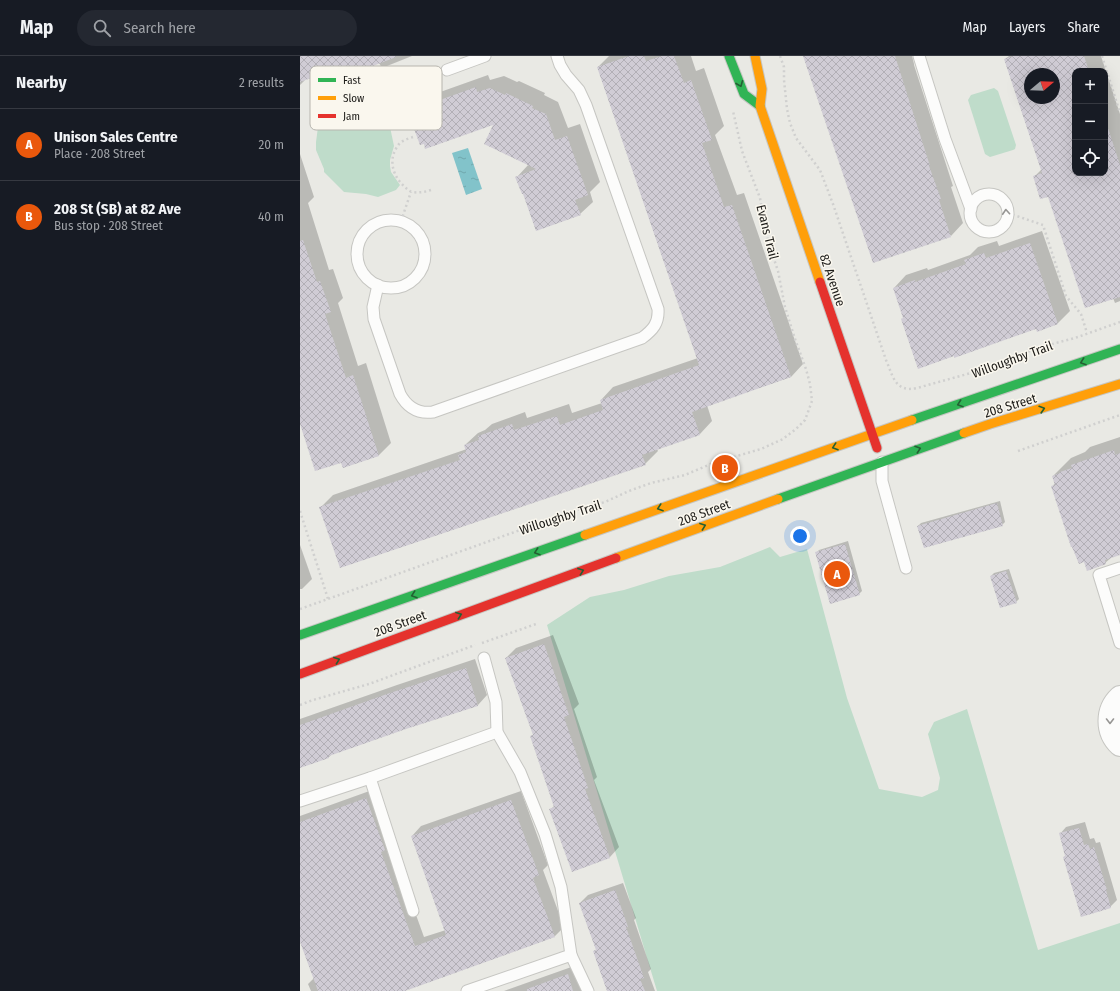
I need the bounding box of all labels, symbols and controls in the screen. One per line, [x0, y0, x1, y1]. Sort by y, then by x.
search box [77, 10, 357, 46]
text: Map [20, 16, 53, 39]
icon: search [91, 17, 113, 39]
text: Search here [123, 19, 196, 37]
text: Map [963, 19, 987, 36]
text: Layers [1009, 19, 1045, 36]
text: Share [1067, 19, 1100, 36]
legend [310, 66, 442, 130]
north arrow [1024, 68, 1060, 104]
map controls [1072, 68, 1108, 176]
button: + [1072, 68, 1108, 104]
text: Nearby [16, 72, 67, 93]
text: Fast [343, 74, 361, 87]
text: 2 results [239, 75, 284, 90]
one-way arrow [736, 81, 744, 88]
text: Slow [343, 92, 364, 105]
button: − [1072, 104, 1108, 140]
text: Jam [343, 110, 360, 123]
text: Unison Sales Centre [54, 128, 178, 146]
text: A [25, 137, 33, 152]
text: 20 m [258, 137, 284, 152]
button: locate [1072, 140, 1108, 176]
text: Place · 208 Street [54, 146, 145, 161]
text: 208 St (SB) at 82 Ave [54, 200, 181, 218]
street label: Evans Trail [753, 203, 782, 262]
text: B [25, 209, 33, 224]
text: 40 m [258, 209, 284, 224]
one-way arrow [1002, 209, 1011, 216]
text: Bus stop · 208 Street [54, 218, 163, 233]
street label: 82 Avenue [817, 252, 848, 308]
street label: Willoughby Trail [970, 338, 1055, 381]
one-way arrow [1080, 357, 1087, 366]
street label: 208 Street [982, 390, 1039, 421]
one-way arrow [957, 399, 964, 407]
one-way arrow [1038, 405, 1045, 413]
one-way arrow [832, 442, 839, 450]
one-way arrow [915, 446, 922, 454]
pin: B [712, 453, 738, 483]
street label: 208 Street [676, 496, 733, 529]
street label: Willoughby Trail [517, 497, 603, 538]
one-way arrow [656, 504, 663, 512]
one-way arrow [699, 523, 706, 531]
your location [790, 526, 810, 546]
one-way arrow [534, 547, 541, 555]
pin: A [824, 559, 850, 589]
one-way arrow [577, 567, 584, 576]
one-way arrow [411, 590, 418, 598]
street label: 208 Street [372, 607, 429, 640]
one-way arrow [455, 612, 462, 620]
one-way arrow [333, 656, 340, 665]
one-way arrow [1106, 718, 1114, 724]

